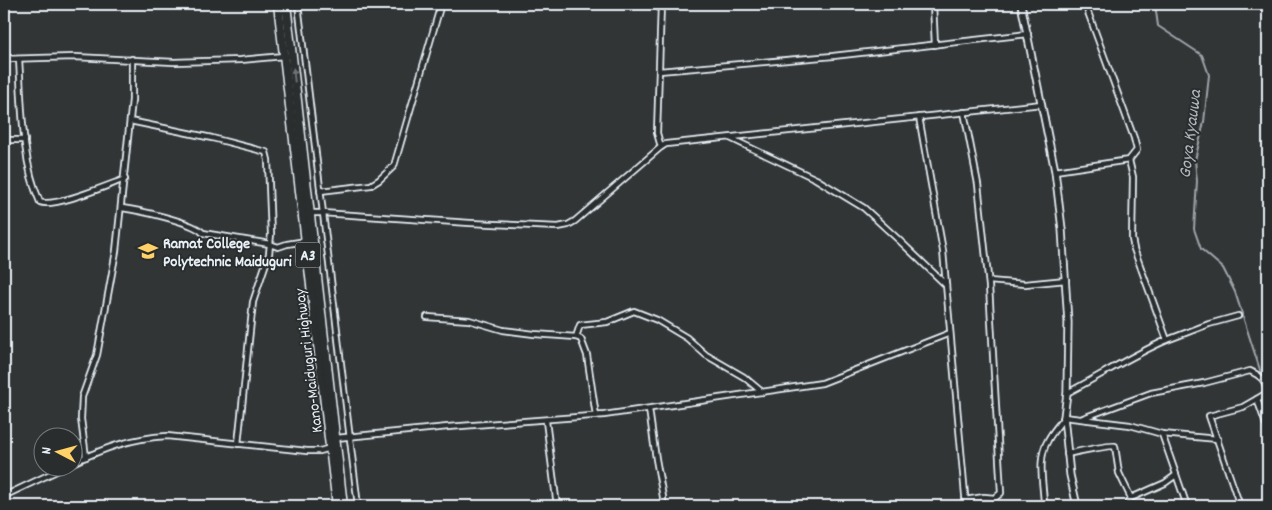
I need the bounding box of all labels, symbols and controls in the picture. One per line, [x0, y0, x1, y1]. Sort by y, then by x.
one-way arrow [290, 67, 298, 83]
water label: Goya Kyauwa [1174, 87, 1209, 180]
place label: Ramat College Polytechnic Maiduguri [163, 233, 292, 274]
school or university icon: Ramat College Polytechnic Maiduguri [137, 240, 159, 262]
road number: A3 [296, 242, 320, 268]
street label: Kano-Maiduguri Highway [289, 287, 330, 434]
north arrow [32, 428, 82, 478]
text: N [37, 446, 57, 455]

